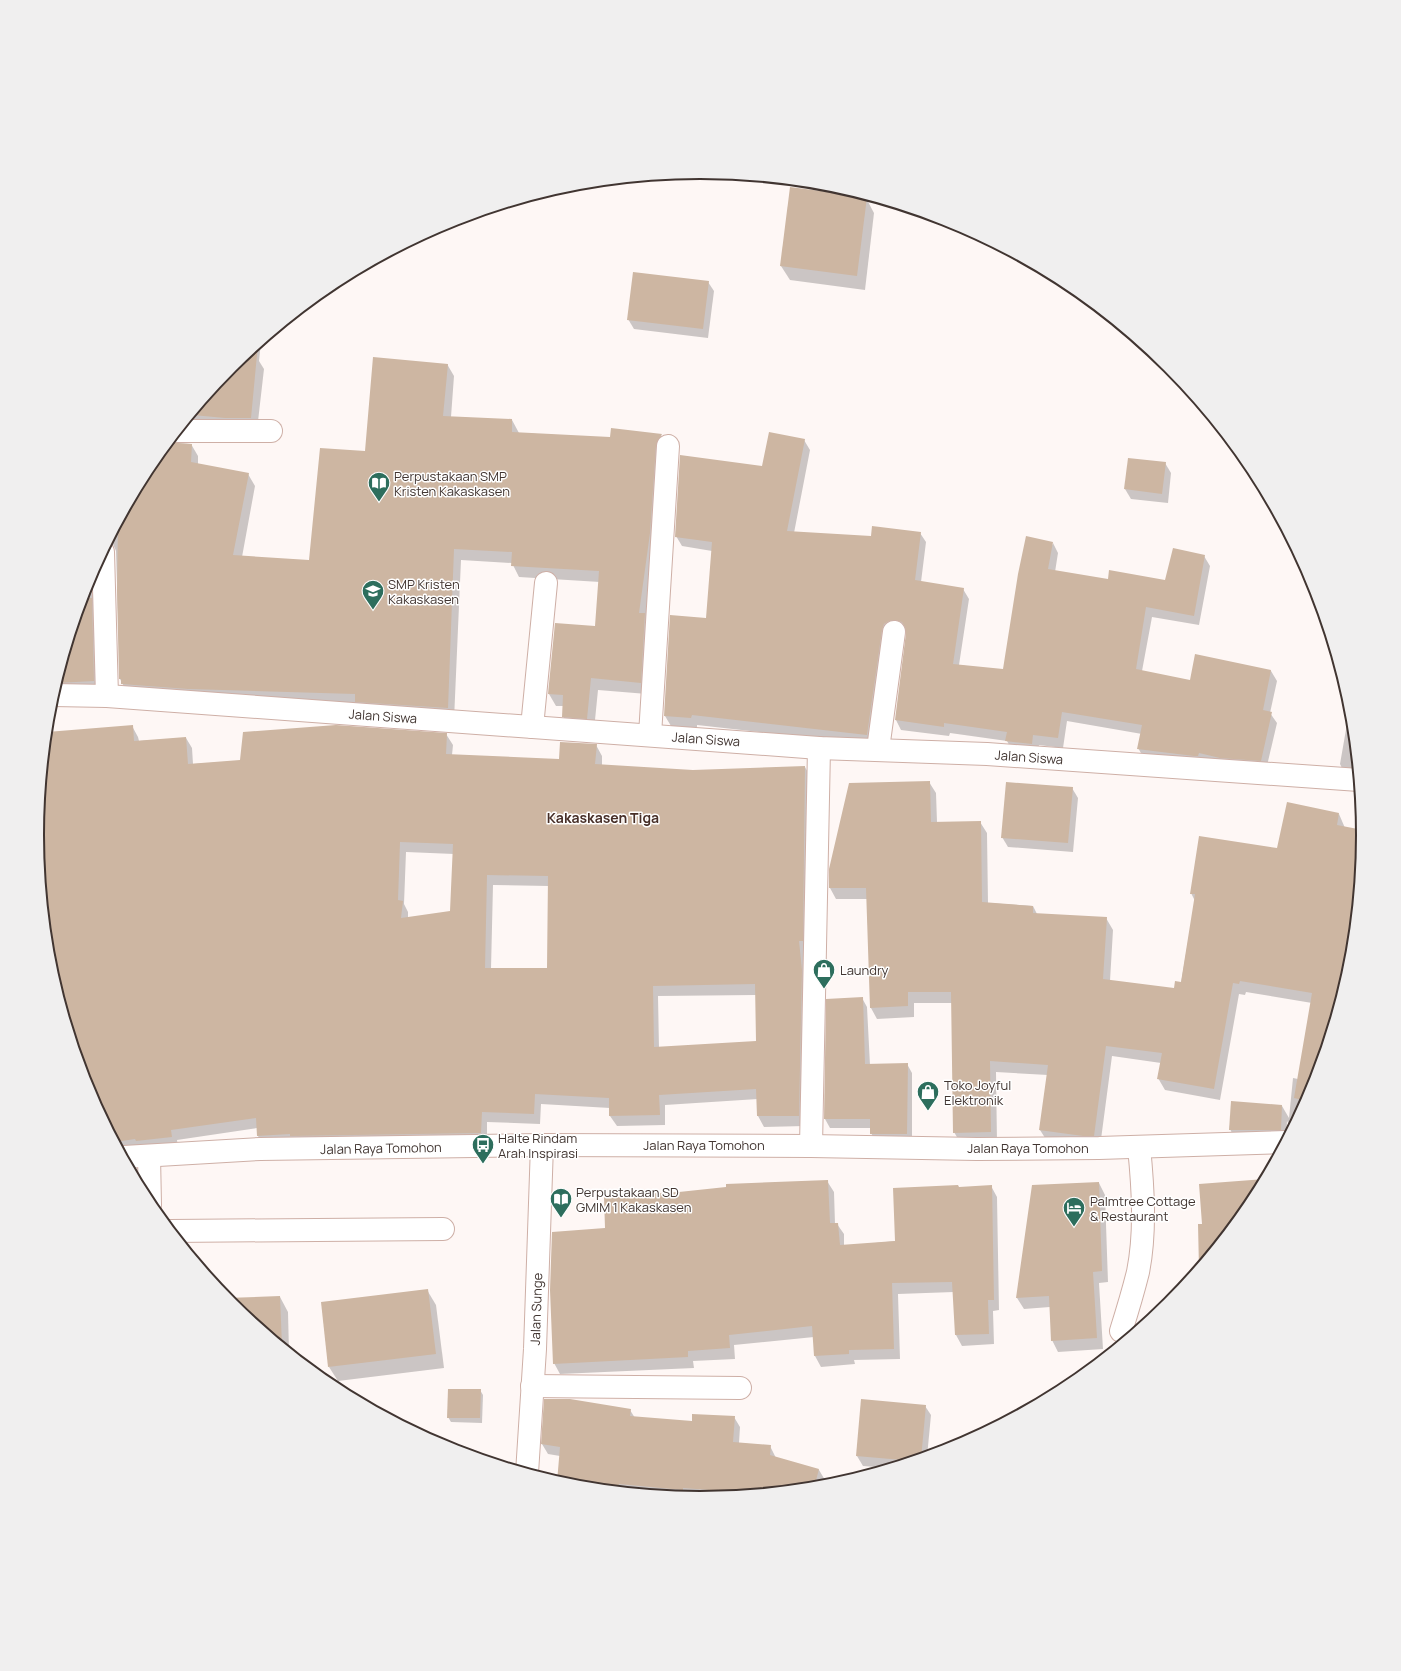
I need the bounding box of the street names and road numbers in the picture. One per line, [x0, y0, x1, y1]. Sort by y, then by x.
street label: Jalan Siswa [348, 705, 418, 727]
street label: Jalan Siswa [671, 728, 741, 750]
street label: Jalan Siswa [994, 746, 1064, 768]
street label: Jalan Raya Tomohon [643, 1136, 765, 1154]
street label: Jalan Raya Tomohon [320, 1138, 442, 1158]
street label: Jalan Raya Tomohon [967, 1139, 1089, 1157]
street label: Jalan Sunge [526, 1272, 546, 1346]

